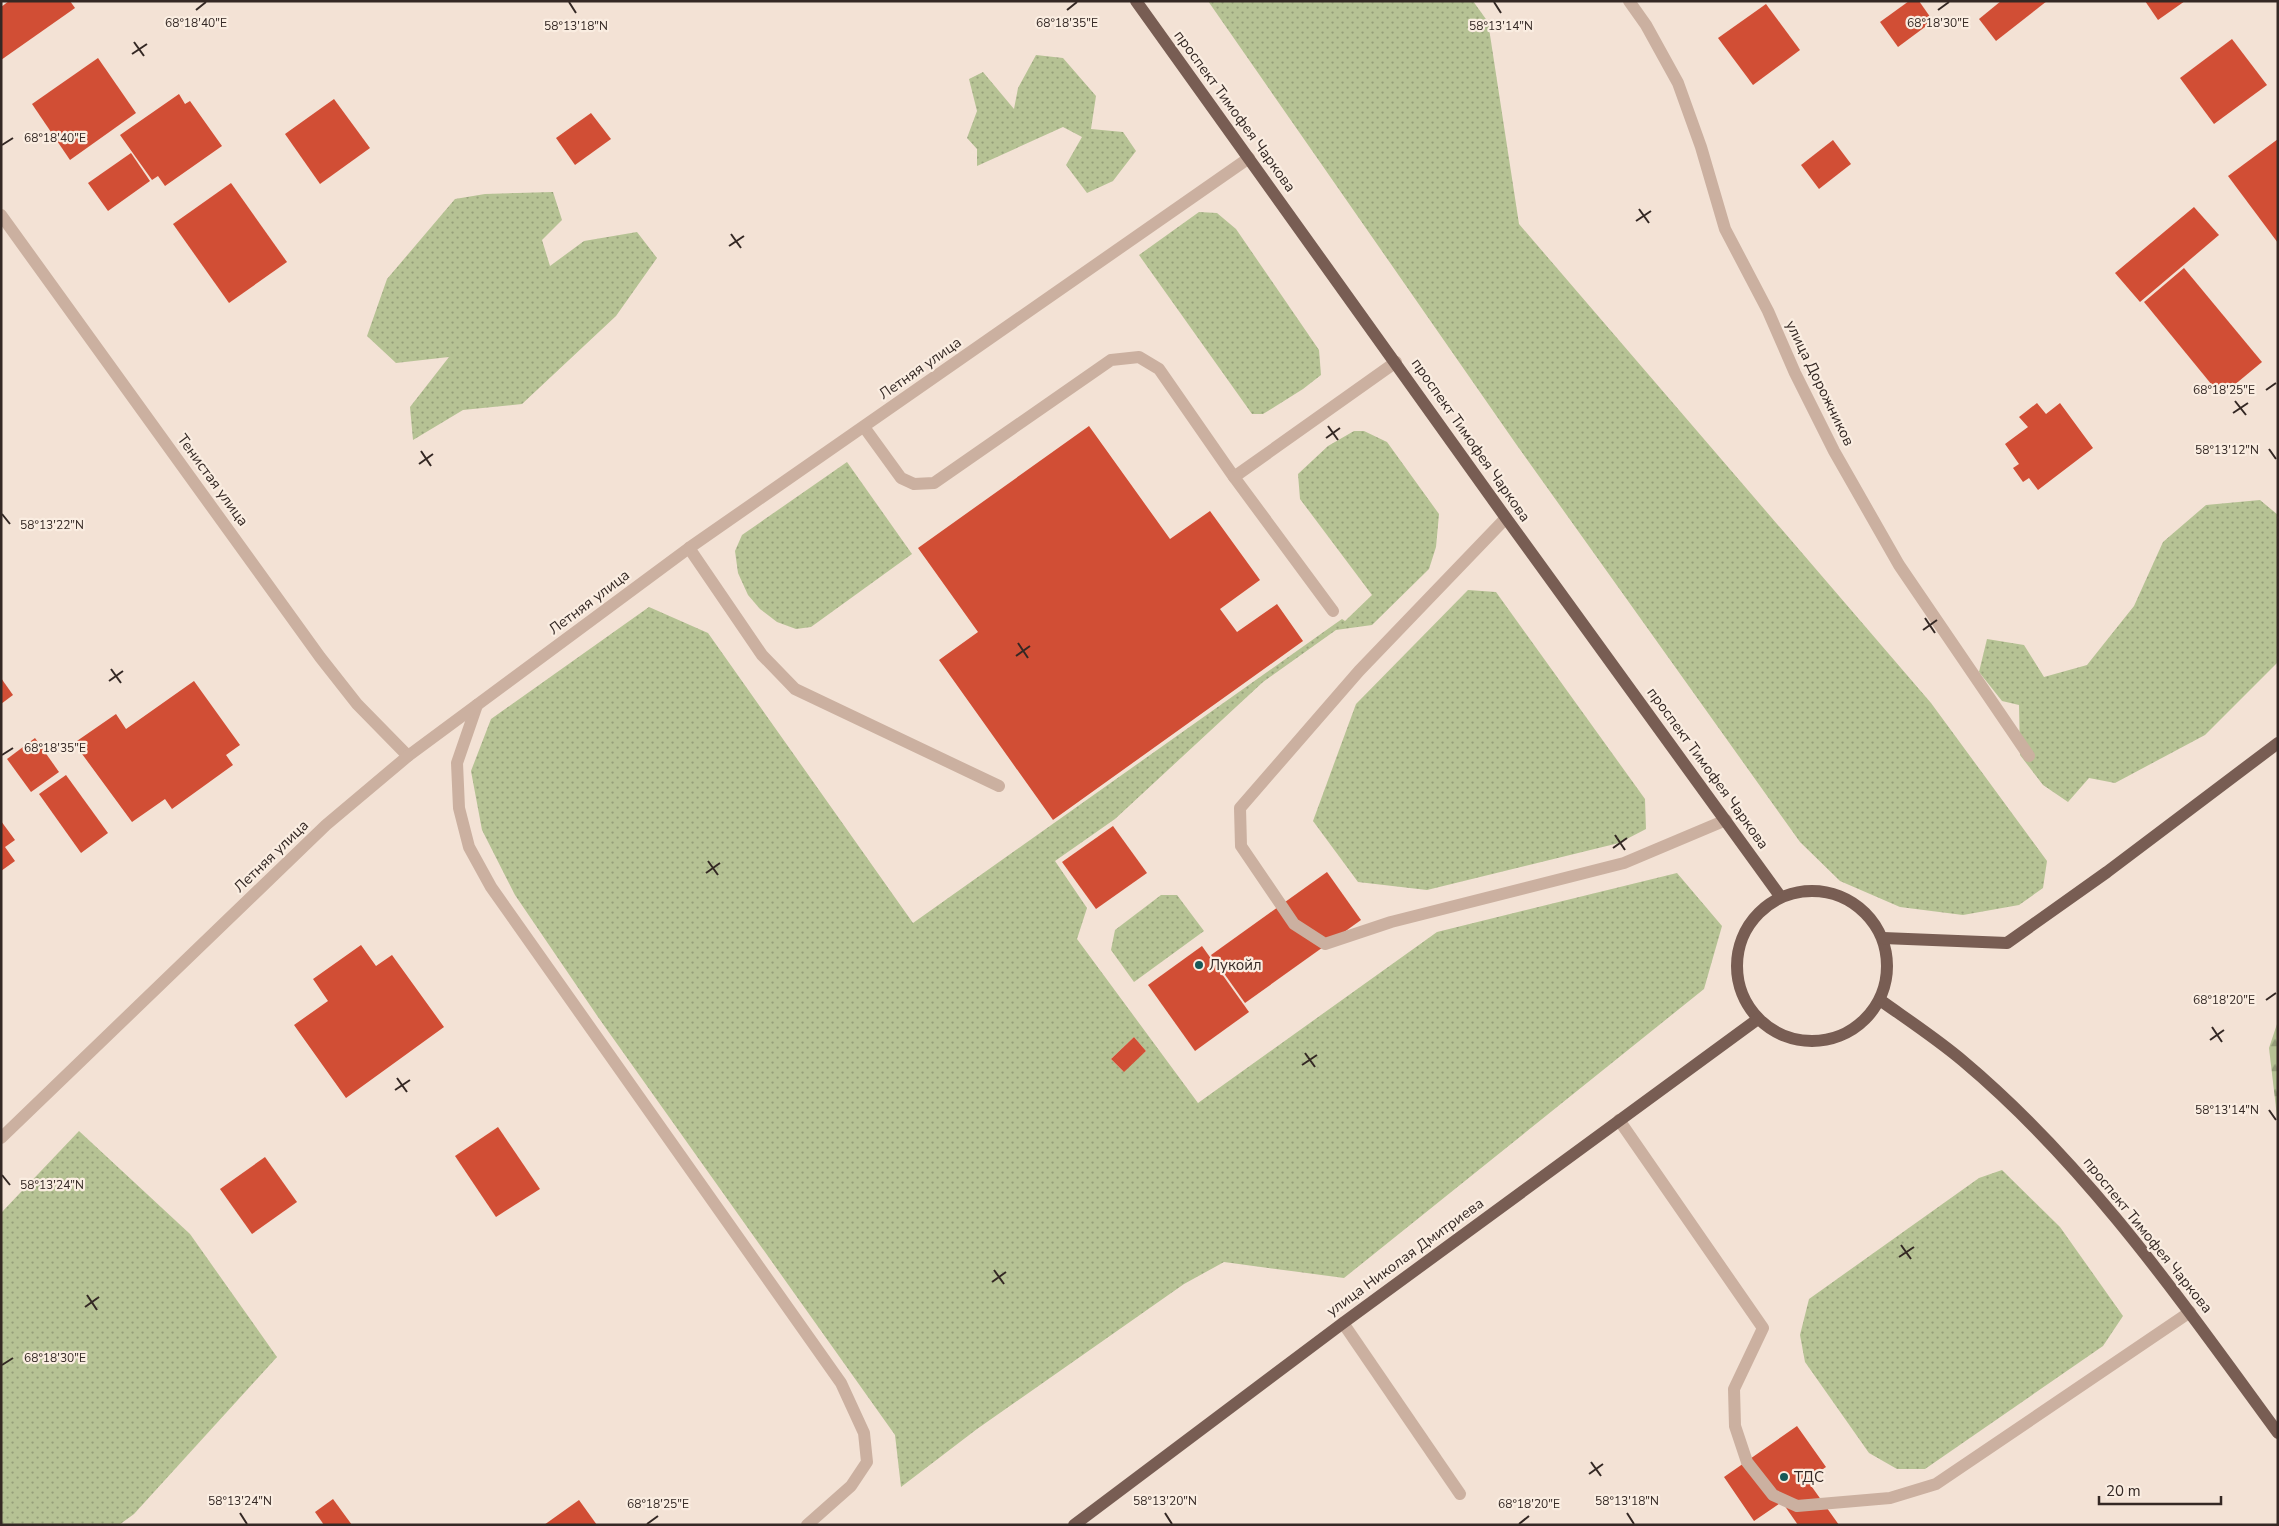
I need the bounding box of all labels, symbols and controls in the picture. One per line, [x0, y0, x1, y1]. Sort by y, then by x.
text: 68°18'40"E [165, 15, 227, 31]
text: 68°18'35"E [1036, 15, 1098, 31]
text: 68°18'30"E [1907, 15, 1969, 31]
text: 58°13'18"N [544, 18, 608, 34]
text: 58°13'14"N [1469, 18, 1533, 34]
street label: проспект Тимофея Чаркова [1169, 26, 1301, 196]
text: 68°18'40"E [24, 130, 86, 146]
street label: улица Дорожников [1781, 317, 1859, 449]
street label: Летняя улица [875, 332, 965, 404]
street label: проспект Тимофея Чаркова [1407, 354, 1535, 526]
text: 68°18'25"E [2193, 382, 2255, 398]
street label: Тенистая улица [173, 430, 253, 530]
text: 58°13'12"N [2195, 442, 2259, 458]
text: 58°13'22"N [20, 517, 84, 533]
street label: Летняя улица [544, 565, 634, 639]
street label: проспект Тимофея Чаркова [1642, 683, 1774, 853]
text: 68°18'35"E [24, 740, 86, 756]
street label: Летняя улица [229, 815, 313, 897]
place label: Лукойл [1209, 955, 1262, 975]
marker: Лукойл [1193, 959, 1205, 971]
text: 68°18'20"E [2193, 992, 2255, 1008]
text: 58°13'14"N [2195, 1102, 2259, 1118]
street label: проспект Тимофея Чаркова [2079, 1153, 2217, 1317]
text: 58°13'24"N [20, 1177, 84, 1193]
street label: улица Николая Дмитриева [1322, 1193, 1488, 1321]
text: 68°18'30"E [24, 1350, 86, 1366]
place label: ТДС [1794, 1467, 1824, 1487]
marker: ТДС [1778, 1471, 1790, 1483]
scale bar [2099, 1474, 2222, 1506]
text: 20 m [2106, 1481, 2141, 1501]
text: 58°13'24"N [208, 1493, 272, 1509]
text: 58°13'20"N [1133, 1493, 1197, 1509]
text: 58°13'18"N [1595, 1493, 1659, 1509]
text: 68°18'25"E [627, 1496, 689, 1512]
text: 68°18'20"E [1498, 1496, 1560, 1512]

